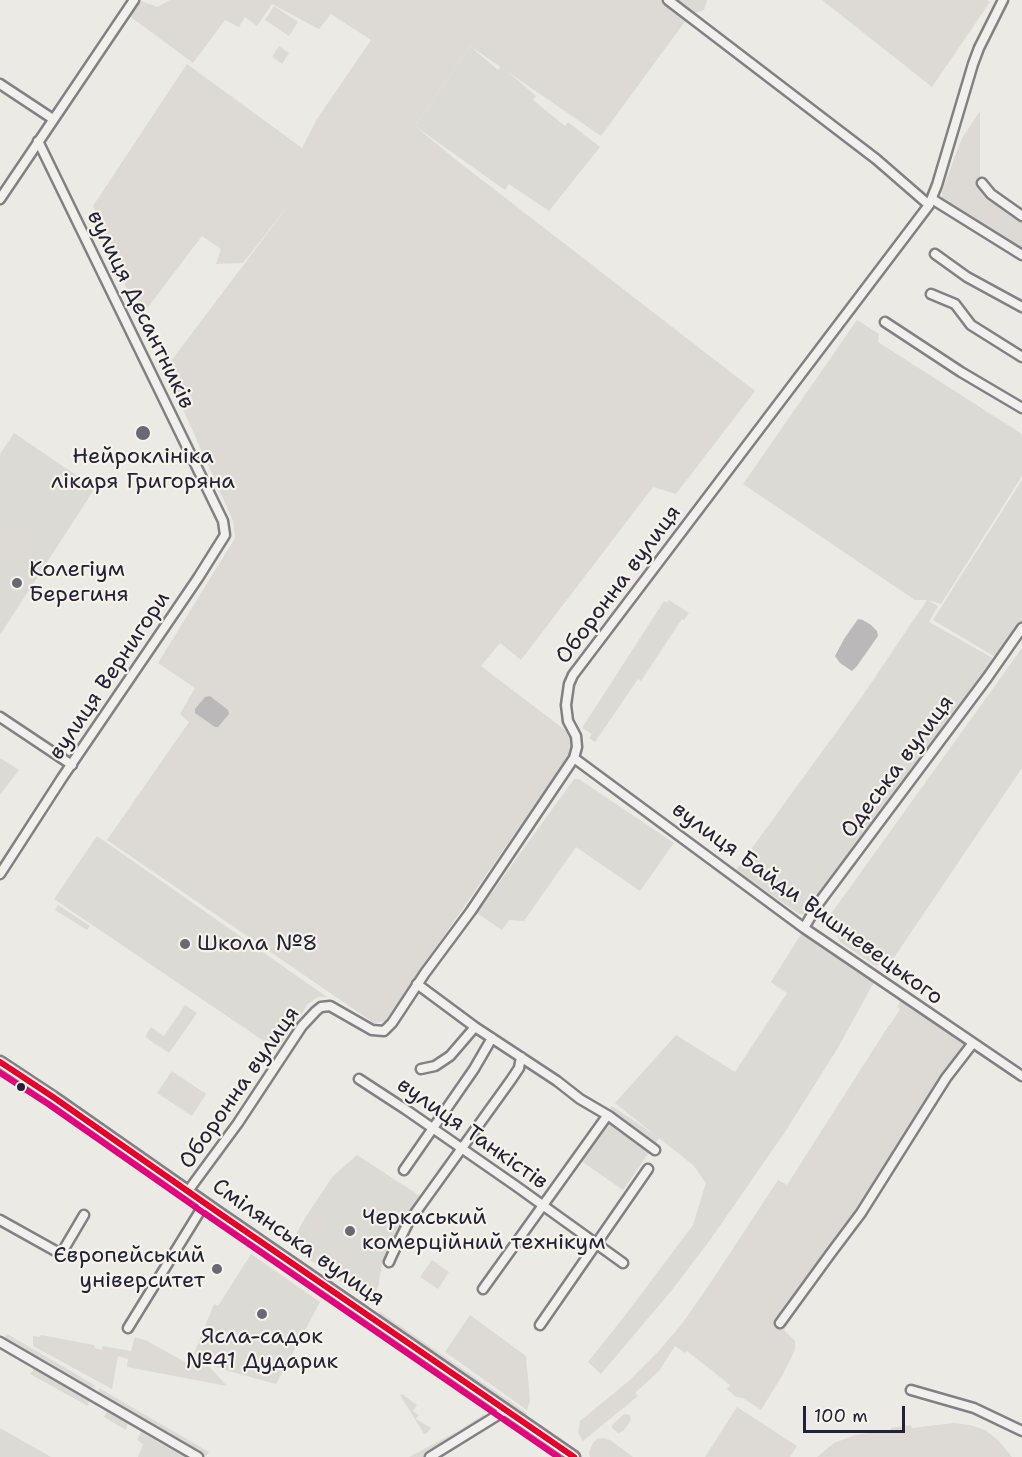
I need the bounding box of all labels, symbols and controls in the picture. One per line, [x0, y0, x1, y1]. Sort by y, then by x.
street label: вулиця Десантників [81, 207, 199, 413]
marker: Нейроклініка лікаря Григоряна [134, 424, 152, 442]
place label: Нейроклініка лікаря Григоряна [51, 444, 235, 496]
street label: Оборонна вулиця [551, 500, 687, 670]
place label: Колегіум Берегиня [29, 557, 129, 608]
marker: Колегіум Берегиня [10, 576, 24, 590]
street label: вулиця Вернигори [44, 587, 176, 765]
street label: Одеська вулиця [836, 690, 960, 844]
street label: вулиця Байди Вишневецького [666, 797, 948, 1011]
place label: Школа №8 [197, 931, 318, 957]
marker: Школа №8 [178, 937, 192, 951]
street label: Оборонна вулиця [174, 1002, 306, 1174]
street label: вулиця Танкістів [391, 1072, 553, 1196]
unlabelled marker [15, 1081, 27, 1093]
street label: Смілянська вулиця [207, 1174, 389, 1312]
place label: Черкаський комерційний технікум [362, 1205, 605, 1256]
marker: Черкаський комерційний технікум [343, 1224, 357, 1238]
place label: Європейський університет [53, 1243, 205, 1294]
marker: Європейський університет [210, 1262, 224, 1276]
marker: Ясла-садок №41 Дударик [255, 1307, 269, 1321]
place label: Ясла-садок №41 Дударик [186, 1324, 338, 1376]
scale bar [806, 1394, 908, 1432]
text: 100 m [814, 1404, 868, 1428]

